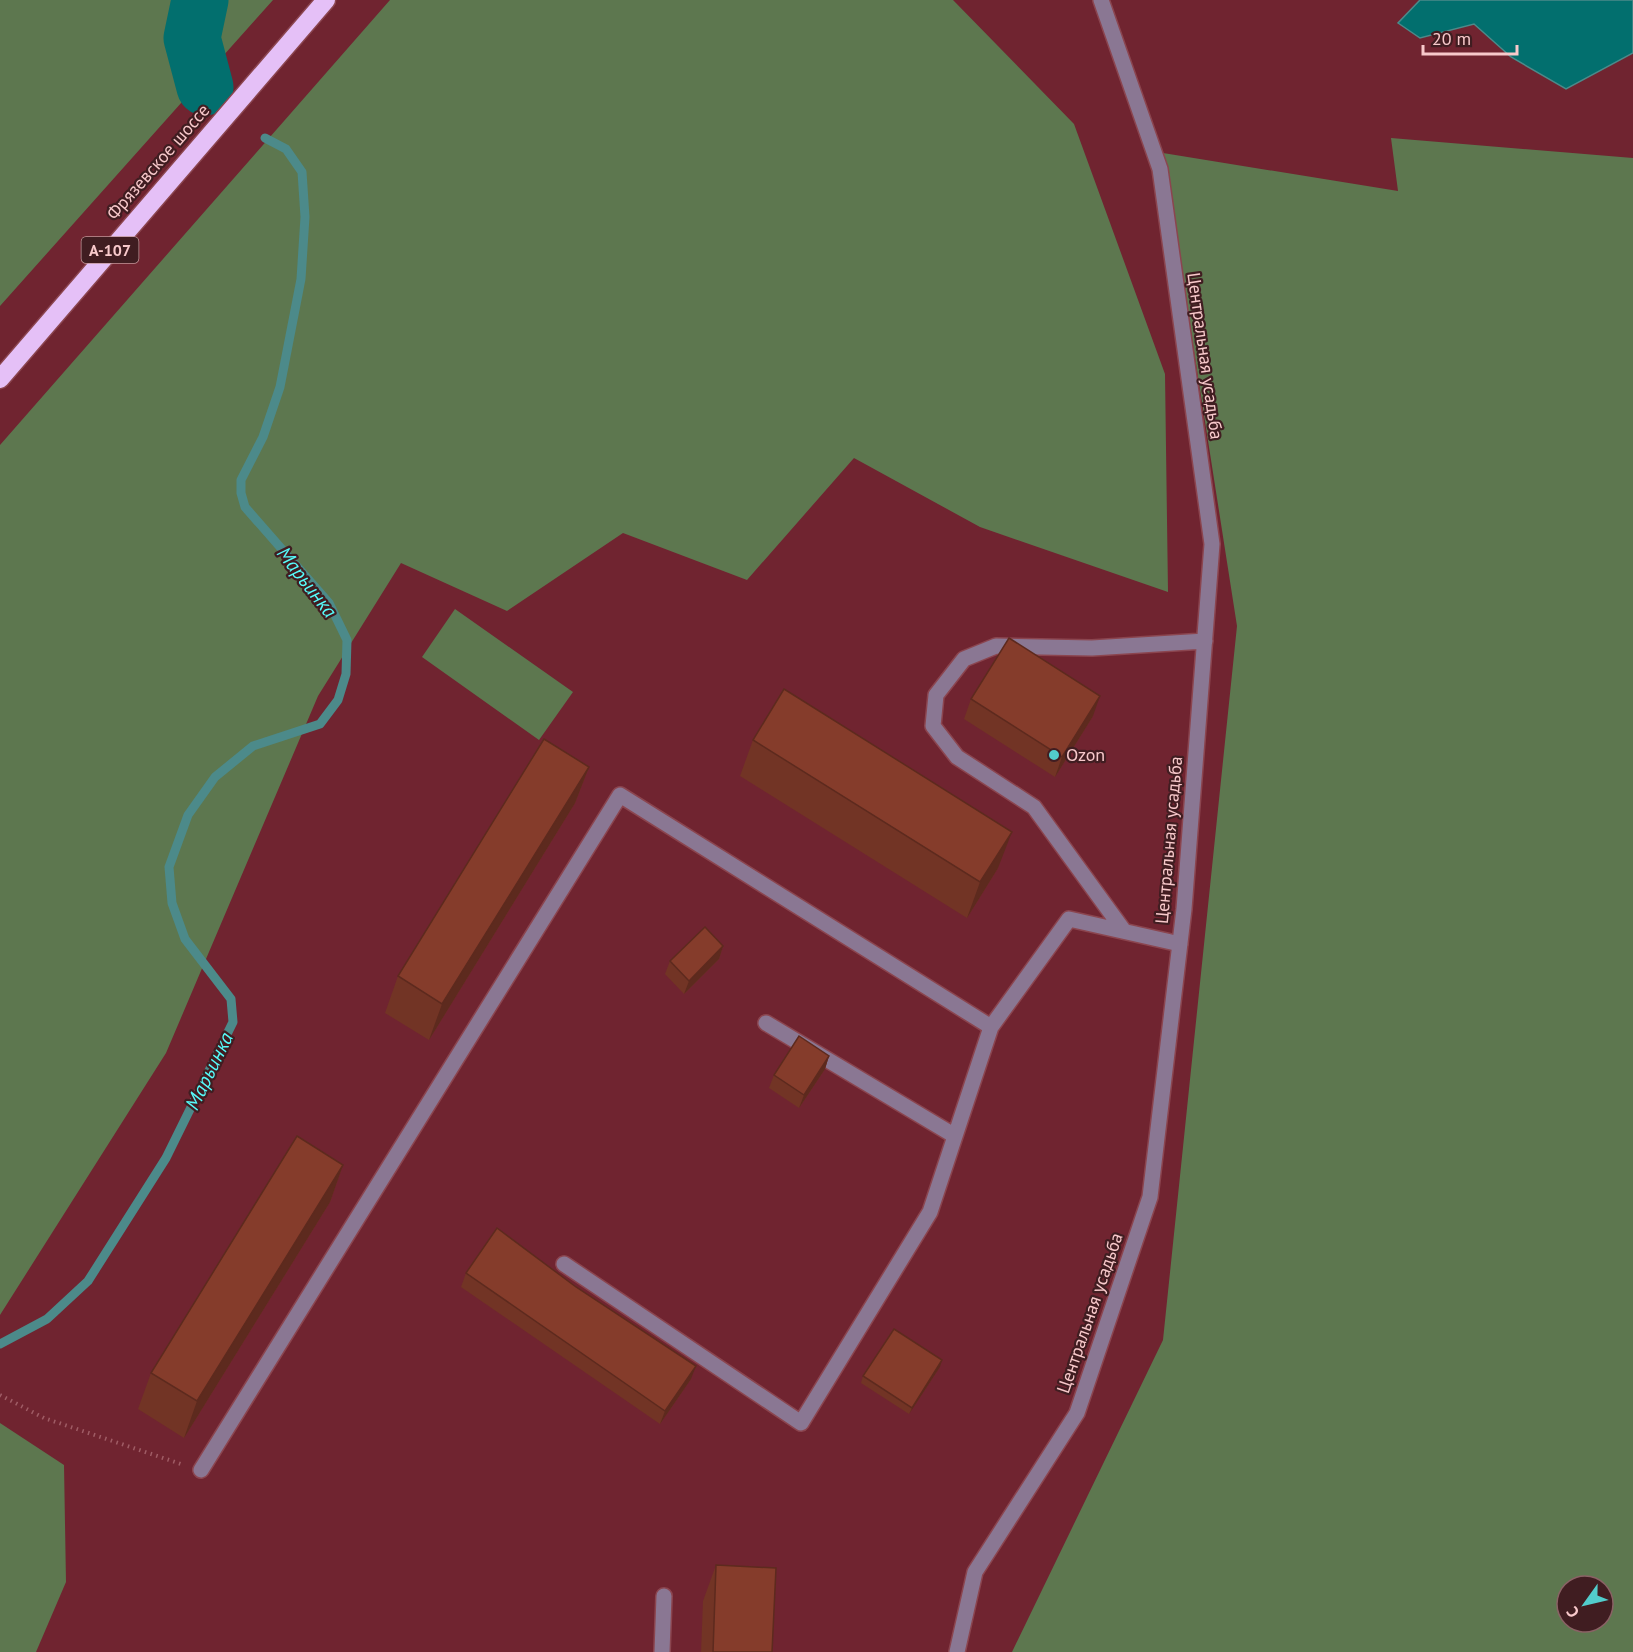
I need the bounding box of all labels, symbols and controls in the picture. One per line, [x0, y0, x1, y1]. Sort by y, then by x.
scale bar [1423, 18, 1518, 56]
text: 20 m [1432, 27, 1471, 50]
street label: Фрязевское шоссе [101, 99, 214, 224]
road number: А-107 [82, 237, 138, 263]
street label: Центральная усадьба [1182, 271, 1229, 441]
water label: Марьинка [271, 541, 343, 623]
place label: Ozon [1066, 743, 1105, 766]
marker: Ozon [1047, 748, 1061, 762]
street label: Центральная усадьба [1150, 755, 1187, 925]
water label: Марьинка [179, 1028, 239, 1114]
street label: Центральная усадьба [1051, 1230, 1128, 1396]
north arrow [1555, 1574, 1615, 1634]
text: С [1562, 1603, 1583, 1622]

